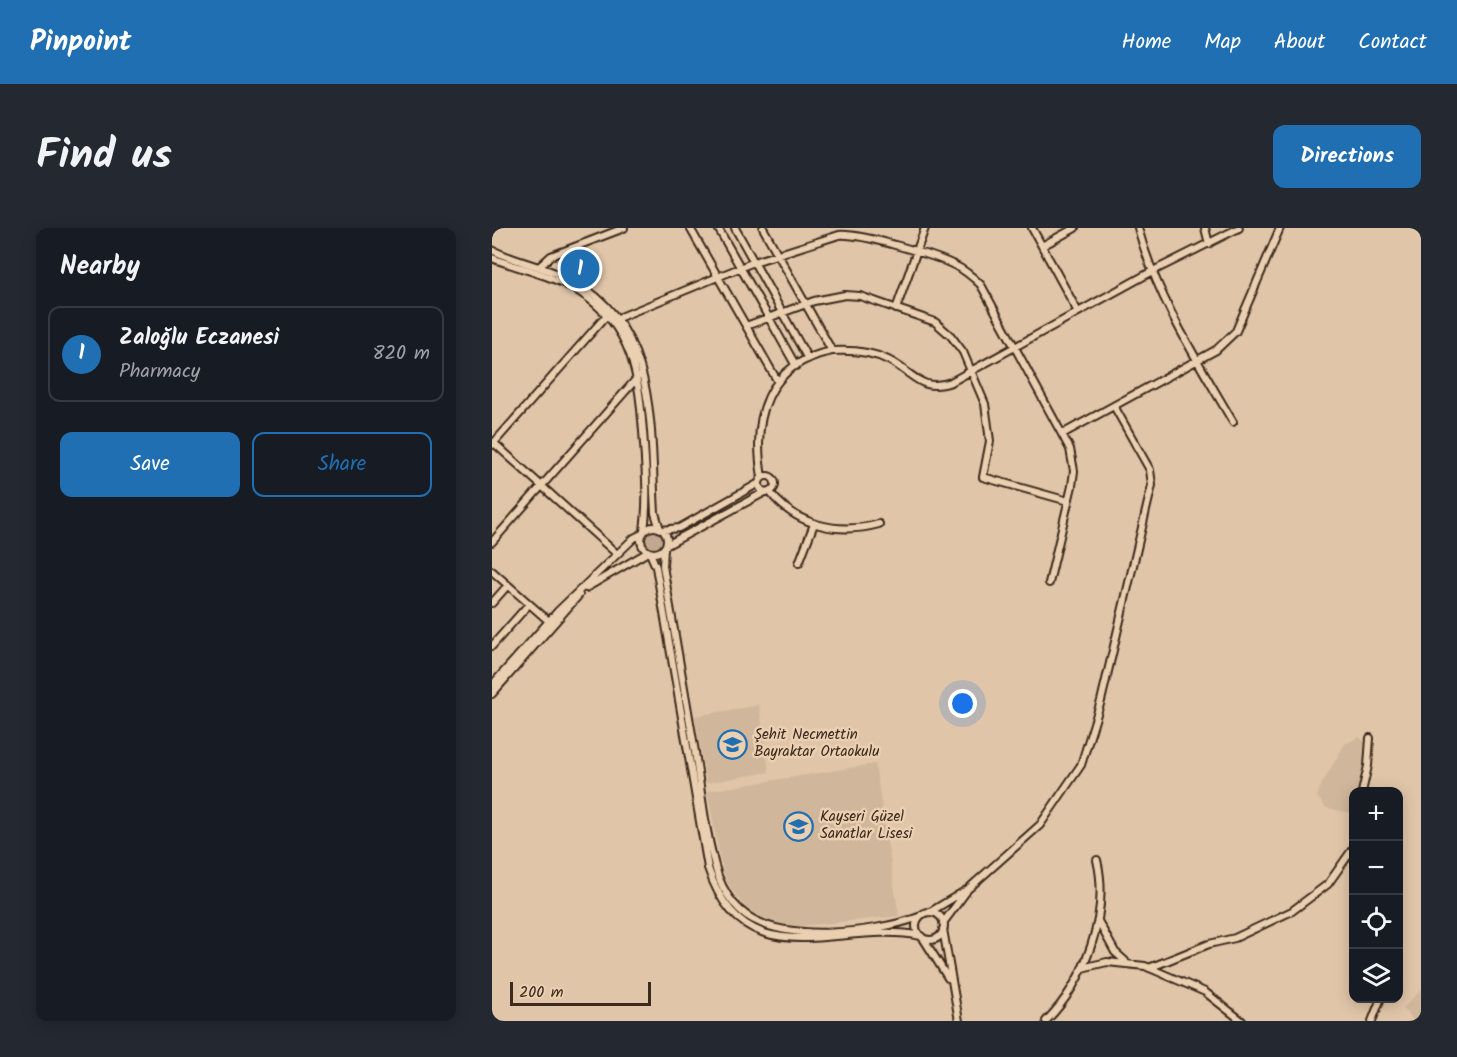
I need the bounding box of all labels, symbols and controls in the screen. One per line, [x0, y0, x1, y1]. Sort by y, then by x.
text: Pinpoint [30, 20, 131, 65]
text: Home [1122, 26, 1171, 59]
text: Map [1204, 26, 1241, 59]
text: About [1274, 26, 1325, 59]
text: Contact [1358, 26, 1427, 59]
text: Find us [36, 123, 172, 190]
button: Directions [1273, 125, 1421, 188]
text: Nearby [60, 246, 140, 288]
pin: 1 [560, 246, 599, 291]
text: Zaloğlu Eczanesi [119, 321, 279, 356]
text: 1 [78, 338, 85, 370]
text: 820 m [372, 338, 430, 370]
text: Pharmacy [119, 356, 200, 388]
button: Save [60, 432, 240, 497]
button: Share [252, 432, 432, 497]
your location [948, 689, 977, 718]
place label: Şehit Necmettin Bayraktar Ortaokulu [754, 723, 879, 764]
school or university icon: Şehit Necmettin Bayraktar Ortaokulu [717, 728, 749, 760]
map controls [1349, 787, 1403, 1003]
button: + [1349, 787, 1403, 841]
place label: Kayseri Güzel Sanatlar Lisesi [820, 805, 914, 846]
school or university icon: Kayseri Güzel Sanatlar Lisesi [783, 810, 815, 842]
button: − [1349, 841, 1403, 895]
button: locate [1349, 895, 1403, 949]
button: layers [1349, 949, 1403, 1003]
scale bar [510, 979, 651, 1006]
text: 200 m [519, 980, 563, 1005]

